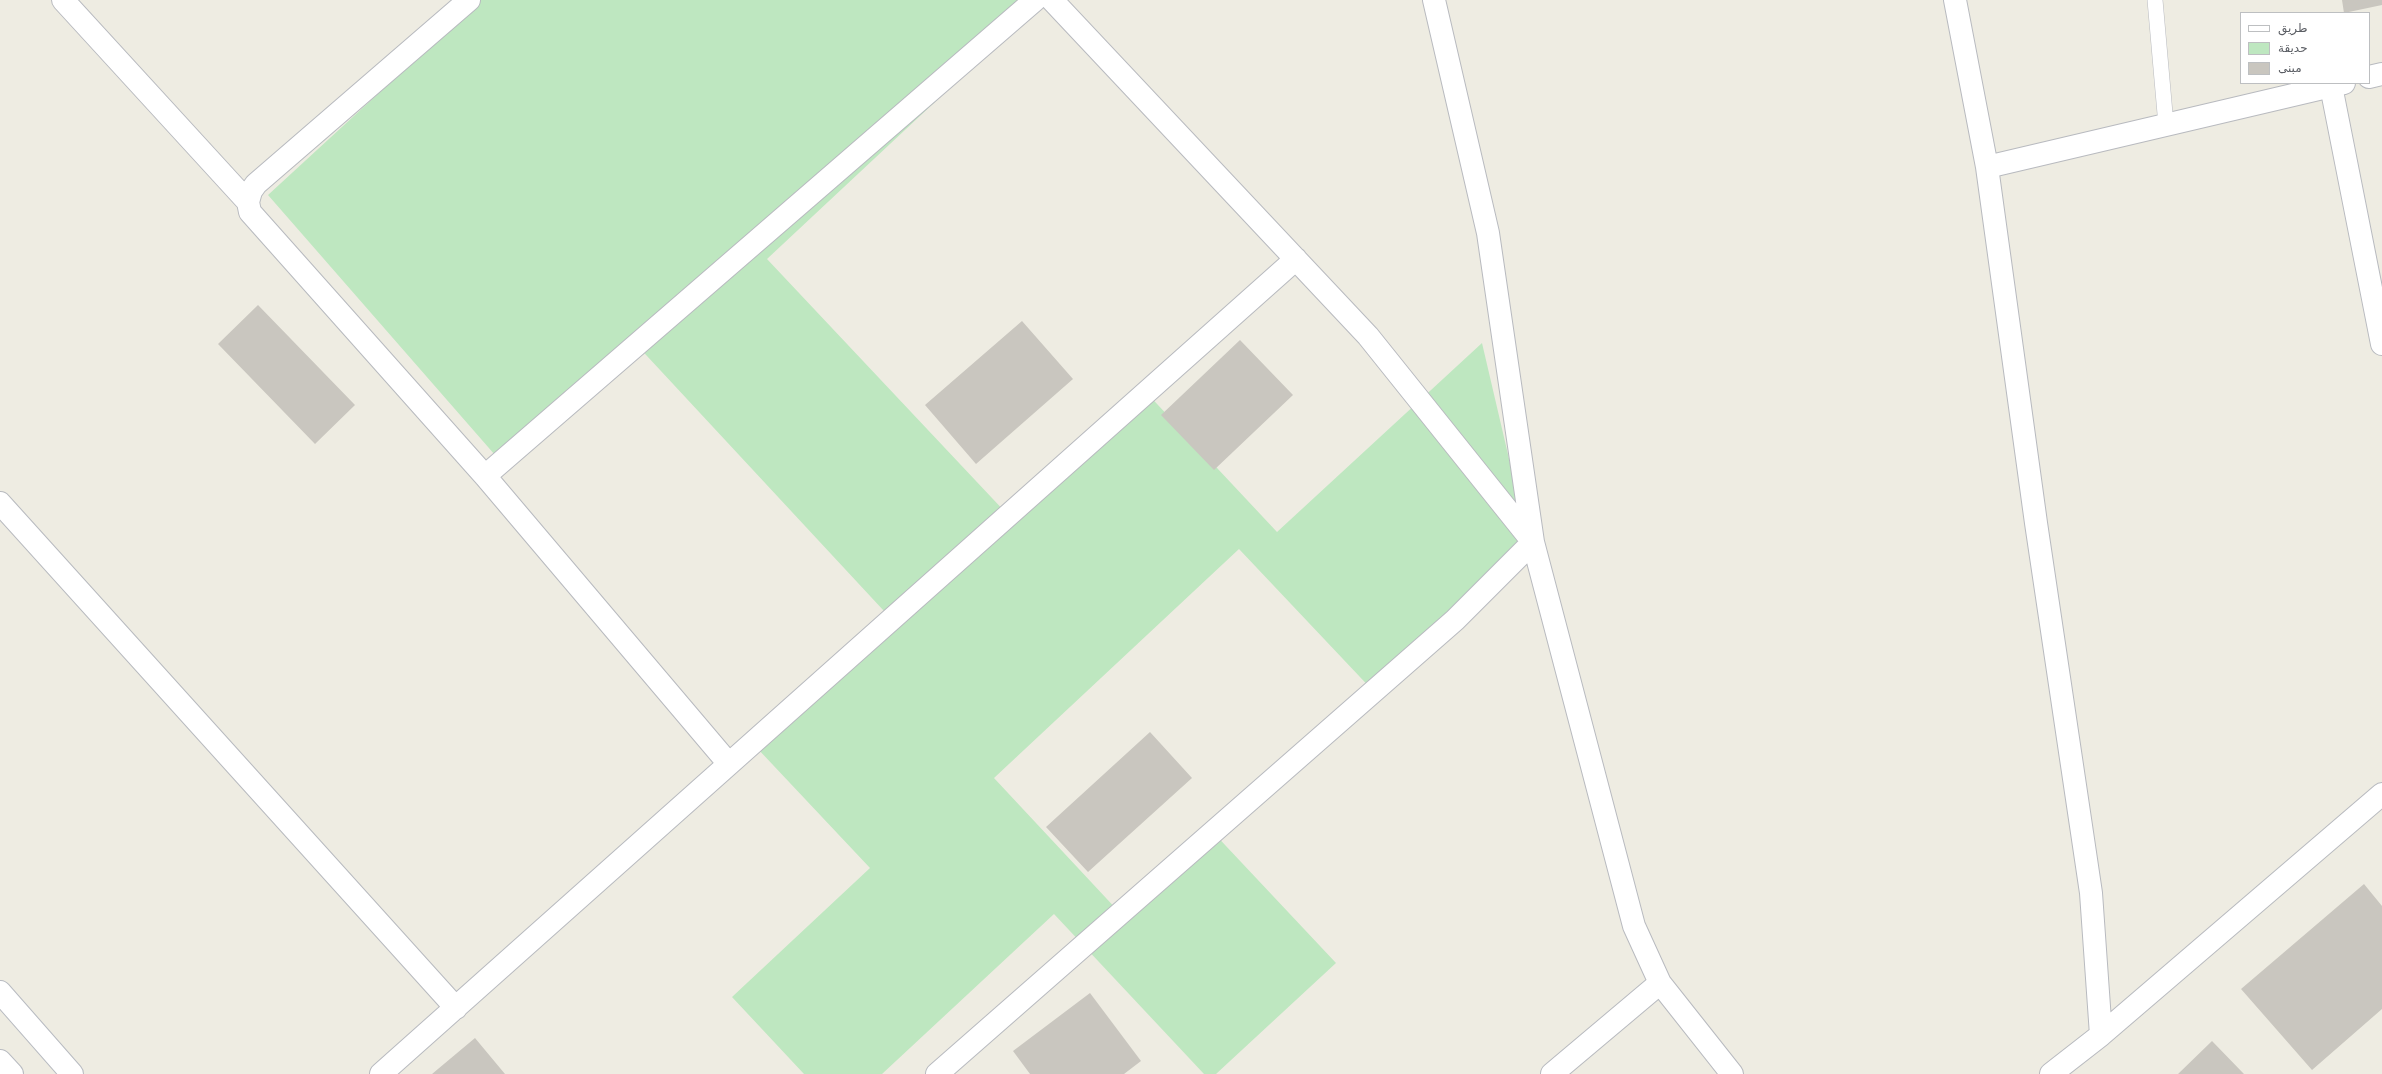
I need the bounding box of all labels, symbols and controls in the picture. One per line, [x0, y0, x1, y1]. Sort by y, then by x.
legend [2240, 12, 2370, 84]
text: طريق [2278, 21, 2308, 35]
text: حديقة [2278, 41, 2308, 55]
text: مبنى [2278, 61, 2302, 75]

